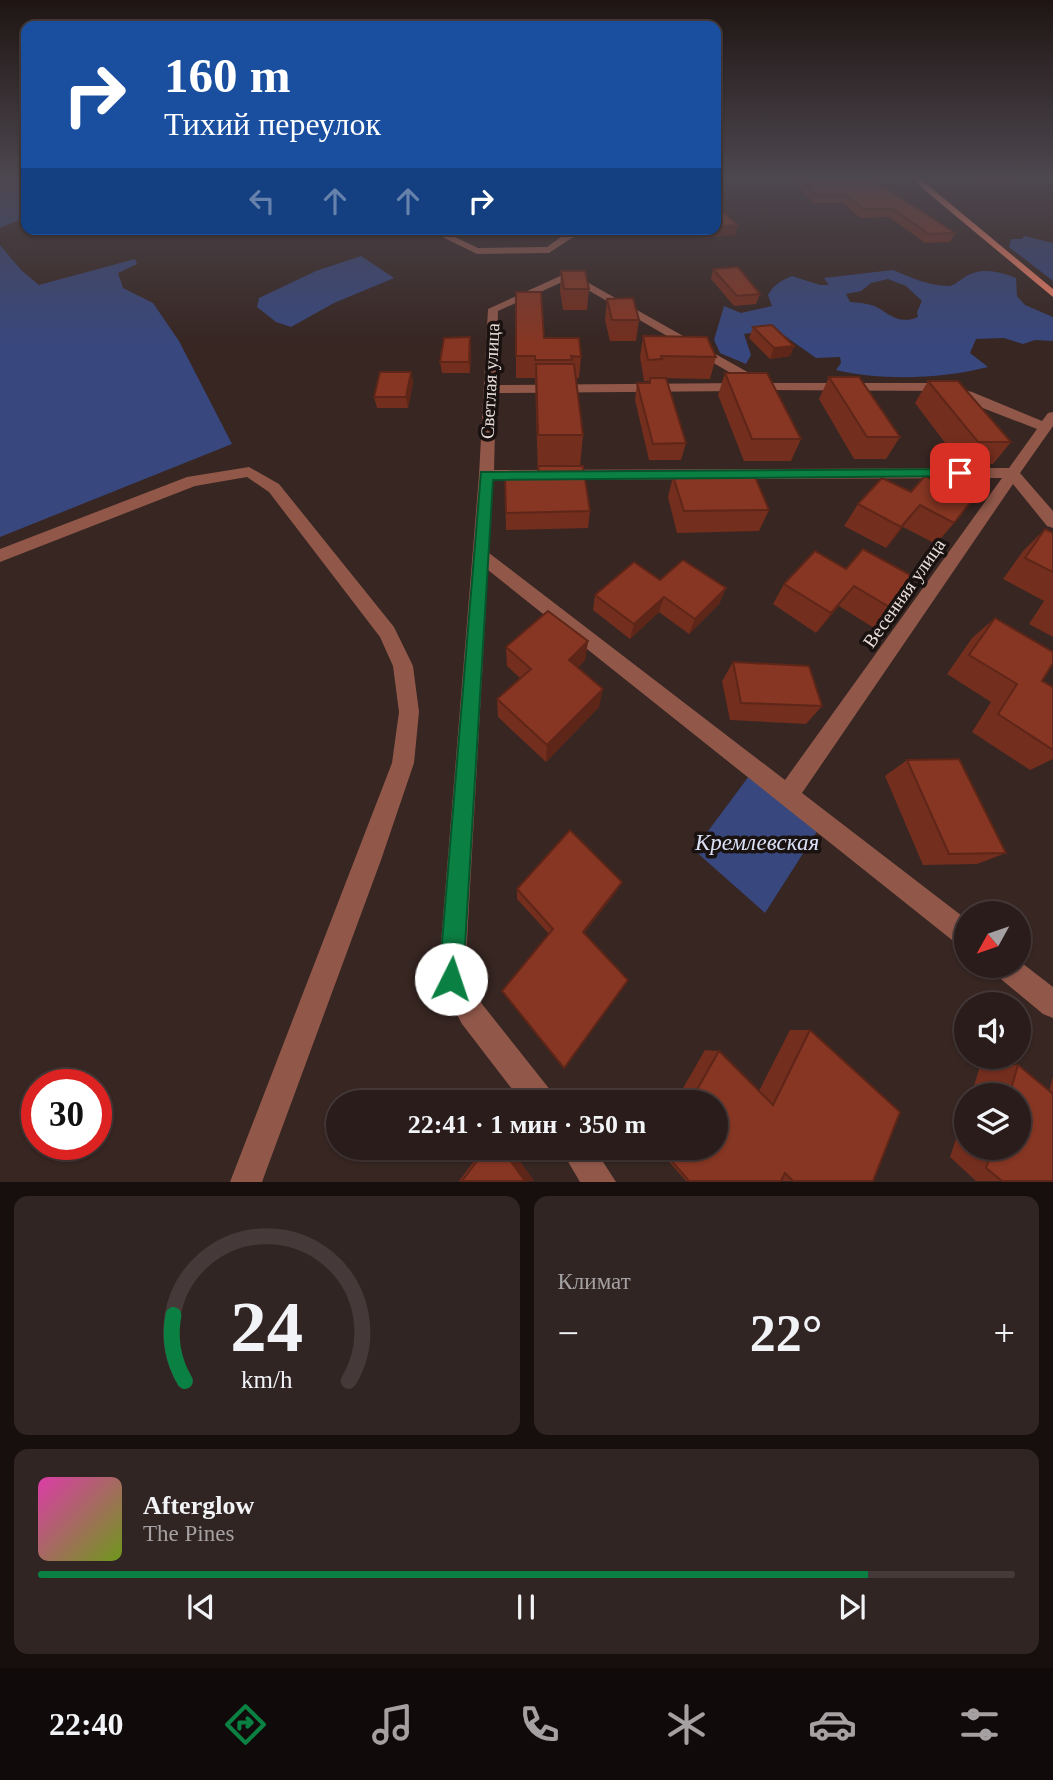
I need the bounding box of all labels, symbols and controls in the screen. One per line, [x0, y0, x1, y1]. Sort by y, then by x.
text: 160 m [164, 48, 291, 103]
icon: right [49, 49, 140, 140]
text: Тихий переулок [164, 106, 381, 142]
icon: left [243, 182, 281, 220]
icon: ahead [316, 182, 354, 220]
icon: ahead [389, 182, 427, 220]
icon: right [462, 182, 500, 220]
street label: Светлая улица [476, 322, 504, 440]
pin [930, 443, 990, 503]
icon: arrive [941, 454, 979, 492]
street label: Весенняя улица [859, 534, 950, 652]
park label: Кремлевская [694, 830, 819, 855]
north arrow [954, 901, 1031, 978]
map controls [954, 901, 1031, 1160]
position arrow [414, 942, 488, 1016]
button: sound [954, 992, 1031, 1069]
speed limit sign: 30 [21, 1069, 112, 1160]
button: layers [954, 1083, 1031, 1160]
text: 22:41 · 1 мин · 350 m [408, 1110, 646, 1139]
text: Климат [558, 1269, 631, 1294]
text: 24 [230, 1287, 303, 1368]
text: 22° [750, 1305, 823, 1362]
text: − [558, 1312, 579, 1354]
text: + [994, 1312, 1015, 1354]
text: km/h [241, 1366, 293, 1393]
text: Afterglow [143, 1491, 254, 1520]
text: The Pines [143, 1521, 234, 1546]
icon: previous [182, 1588, 220, 1626]
icon: pause [507, 1588, 545, 1626]
icon: next [833, 1588, 871, 1626]
icon: directions [221, 1700, 270, 1749]
icon: music [368, 1700, 417, 1749]
icon: phone [515, 1700, 564, 1749]
icon: climate [662, 1700, 711, 1749]
icon: car [808, 1700, 857, 1749]
icon: filters [955, 1700, 1004, 1749]
text: 22:40 [49, 1706, 124, 1742]

